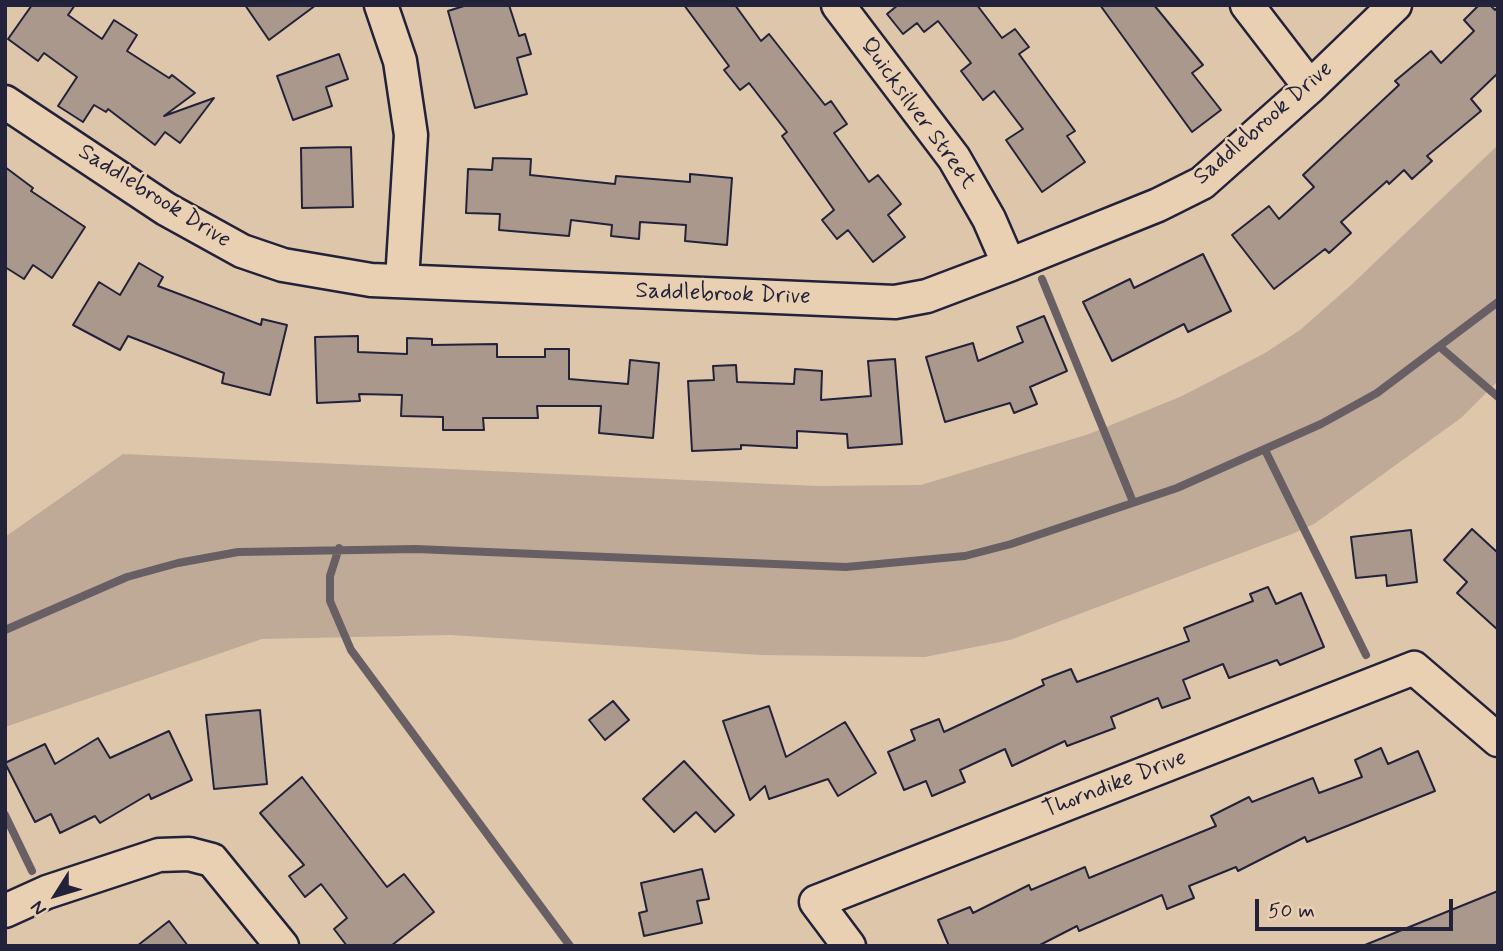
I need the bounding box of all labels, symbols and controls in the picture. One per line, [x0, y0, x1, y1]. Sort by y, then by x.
street label: Quicksilver Street [853, 33, 981, 195]
street label: Saddlebrook Drive [1189, 56, 1339, 192]
street label: Saddlebrook Drive [72, 139, 236, 255]
street label: Saddlebrook Drive [635, 278, 811, 312]
street label: Thorndike Drive [1039, 745, 1191, 825]
north arrow [21, 860, 91, 930]
scale bar [1258, 884, 1456, 928]
text: N [25, 895, 53, 921]
text: 50 m [1268, 897, 1315, 925]

